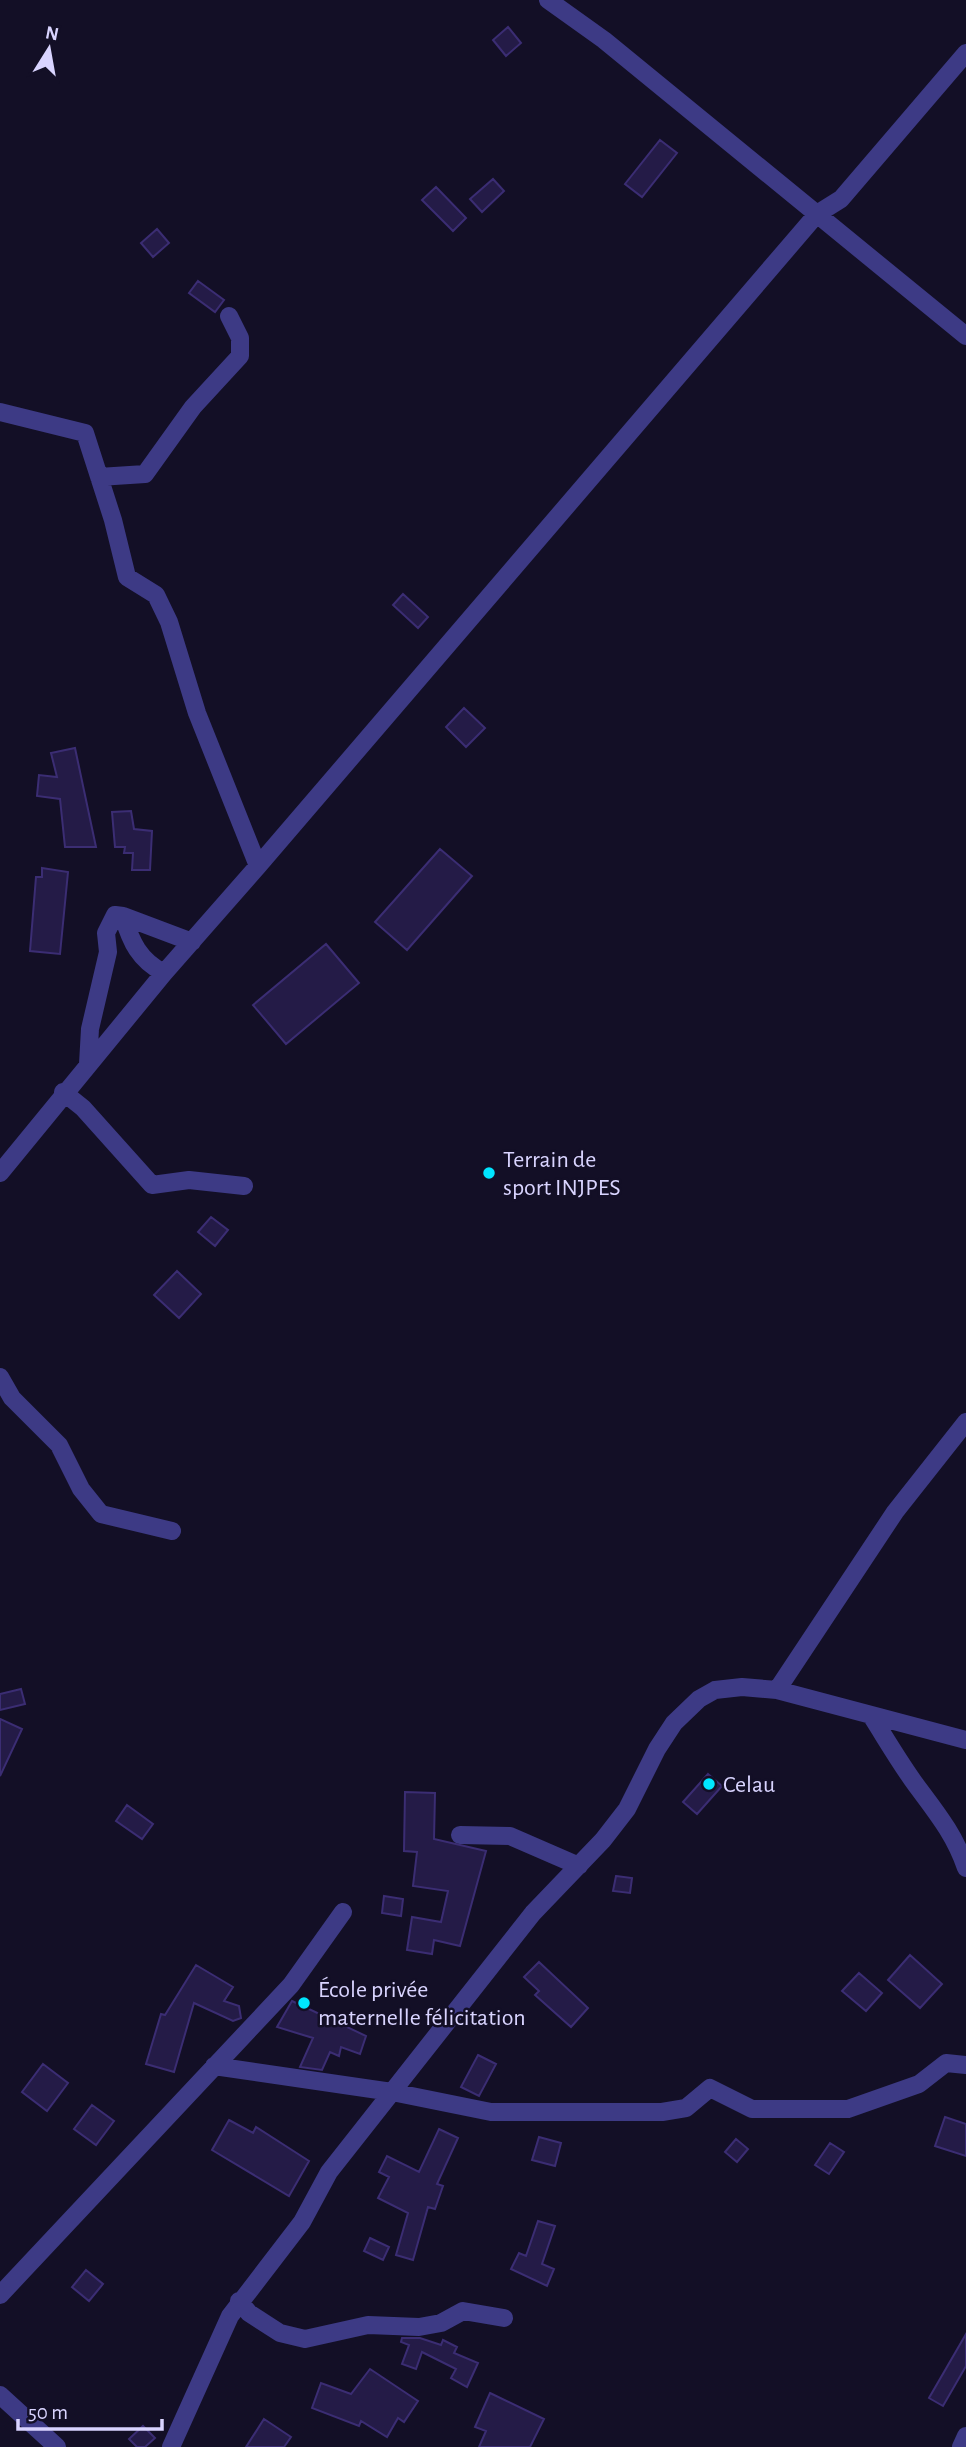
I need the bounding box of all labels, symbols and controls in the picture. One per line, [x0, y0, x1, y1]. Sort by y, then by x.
north arrow [14, 14, 84, 84]
text: N [44, 23, 60, 44]
place label: Terrain de sport INJPES [503, 1148, 621, 1200]
marker: Terrain de sport INJPES [481, 1165, 497, 1181]
place label: Celau [723, 1773, 775, 1797]
marker: Celau [701, 1776, 717, 1792]
place label: École privée maternelle félicitation [318, 1976, 526, 2030]
marker: École privée maternelle félicitation [296, 1995, 312, 2011]
scale bar [18, 2388, 161, 2432]
text: 50 m [28, 2402, 68, 2423]

